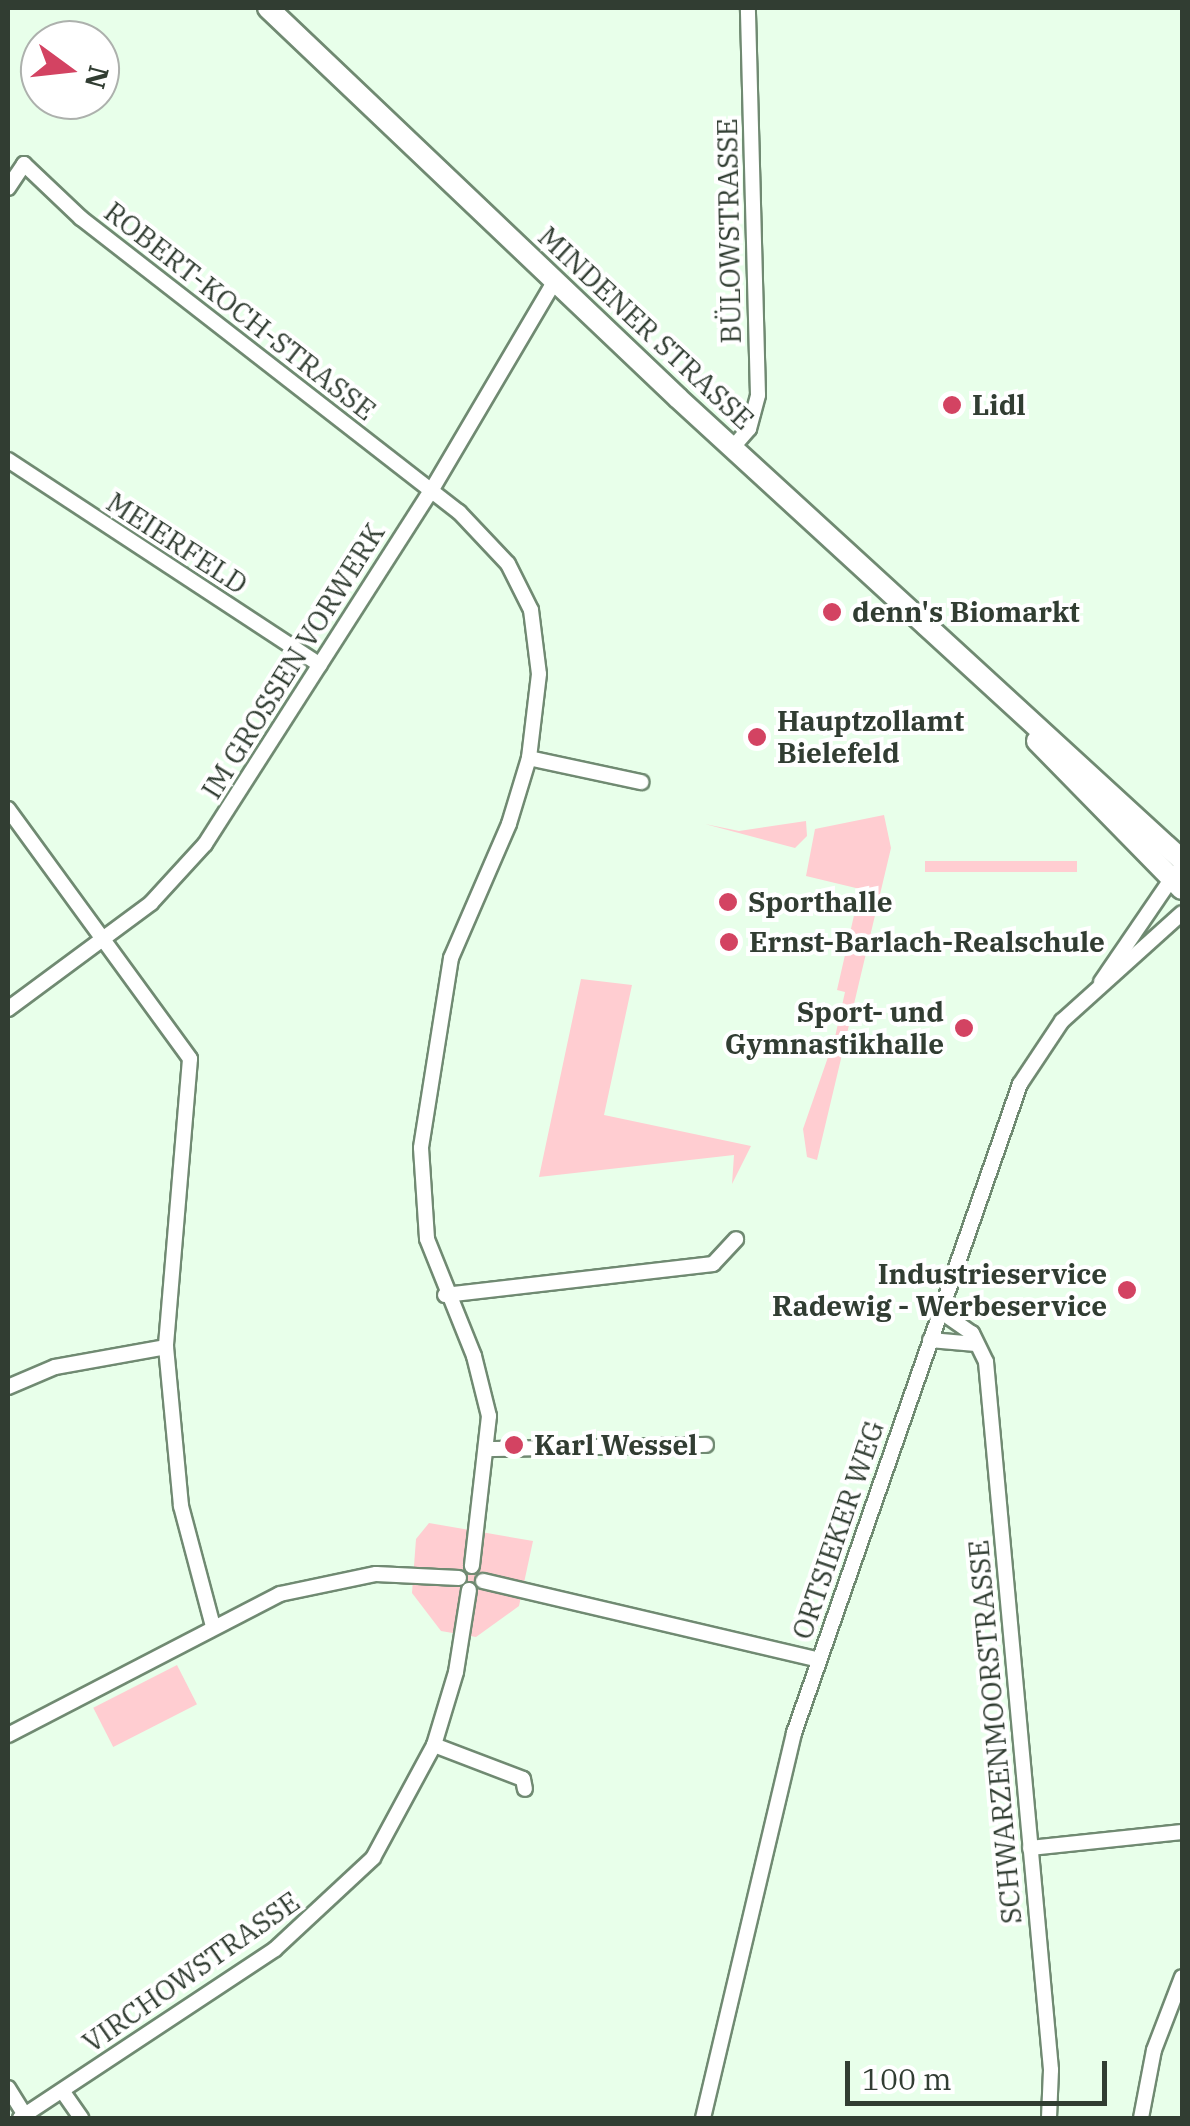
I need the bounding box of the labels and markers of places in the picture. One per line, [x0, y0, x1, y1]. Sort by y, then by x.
place label: Lidl [972, 388, 1026, 422]
marker: Lidl [941, 394, 963, 416]
place label: denn's Biomarkt [852, 595, 1080, 629]
marker: denn's Biomarkt [821, 601, 843, 623]
place label: Hauptzollamt Bielefeld [777, 704, 964, 770]
marker: Hauptzollamt Bielefeld [746, 726, 768, 748]
place label: Sporthalle [748, 885, 893, 919]
marker: Sporthalle [717, 891, 739, 913]
place label: Ernst-Barlach-Realschule [749, 925, 1105, 959]
marker: Ernst-Barlach-Realschule [718, 931, 740, 953]
place label: Sport- und Gymnastikhalle [725, 995, 944, 1061]
marker: Sport- und Gymnastikhalle [953, 1017, 975, 1039]
place label: Industrieservice Radewig - Werbeservice [772, 1257, 1107, 1323]
marker: Industrieservice Radewig - Werbeservice [1116, 1279, 1138, 1301]
place label: Karl Wessel [534, 1428, 697, 1462]
marker: Karl Wessel [503, 1434, 525, 1456]

